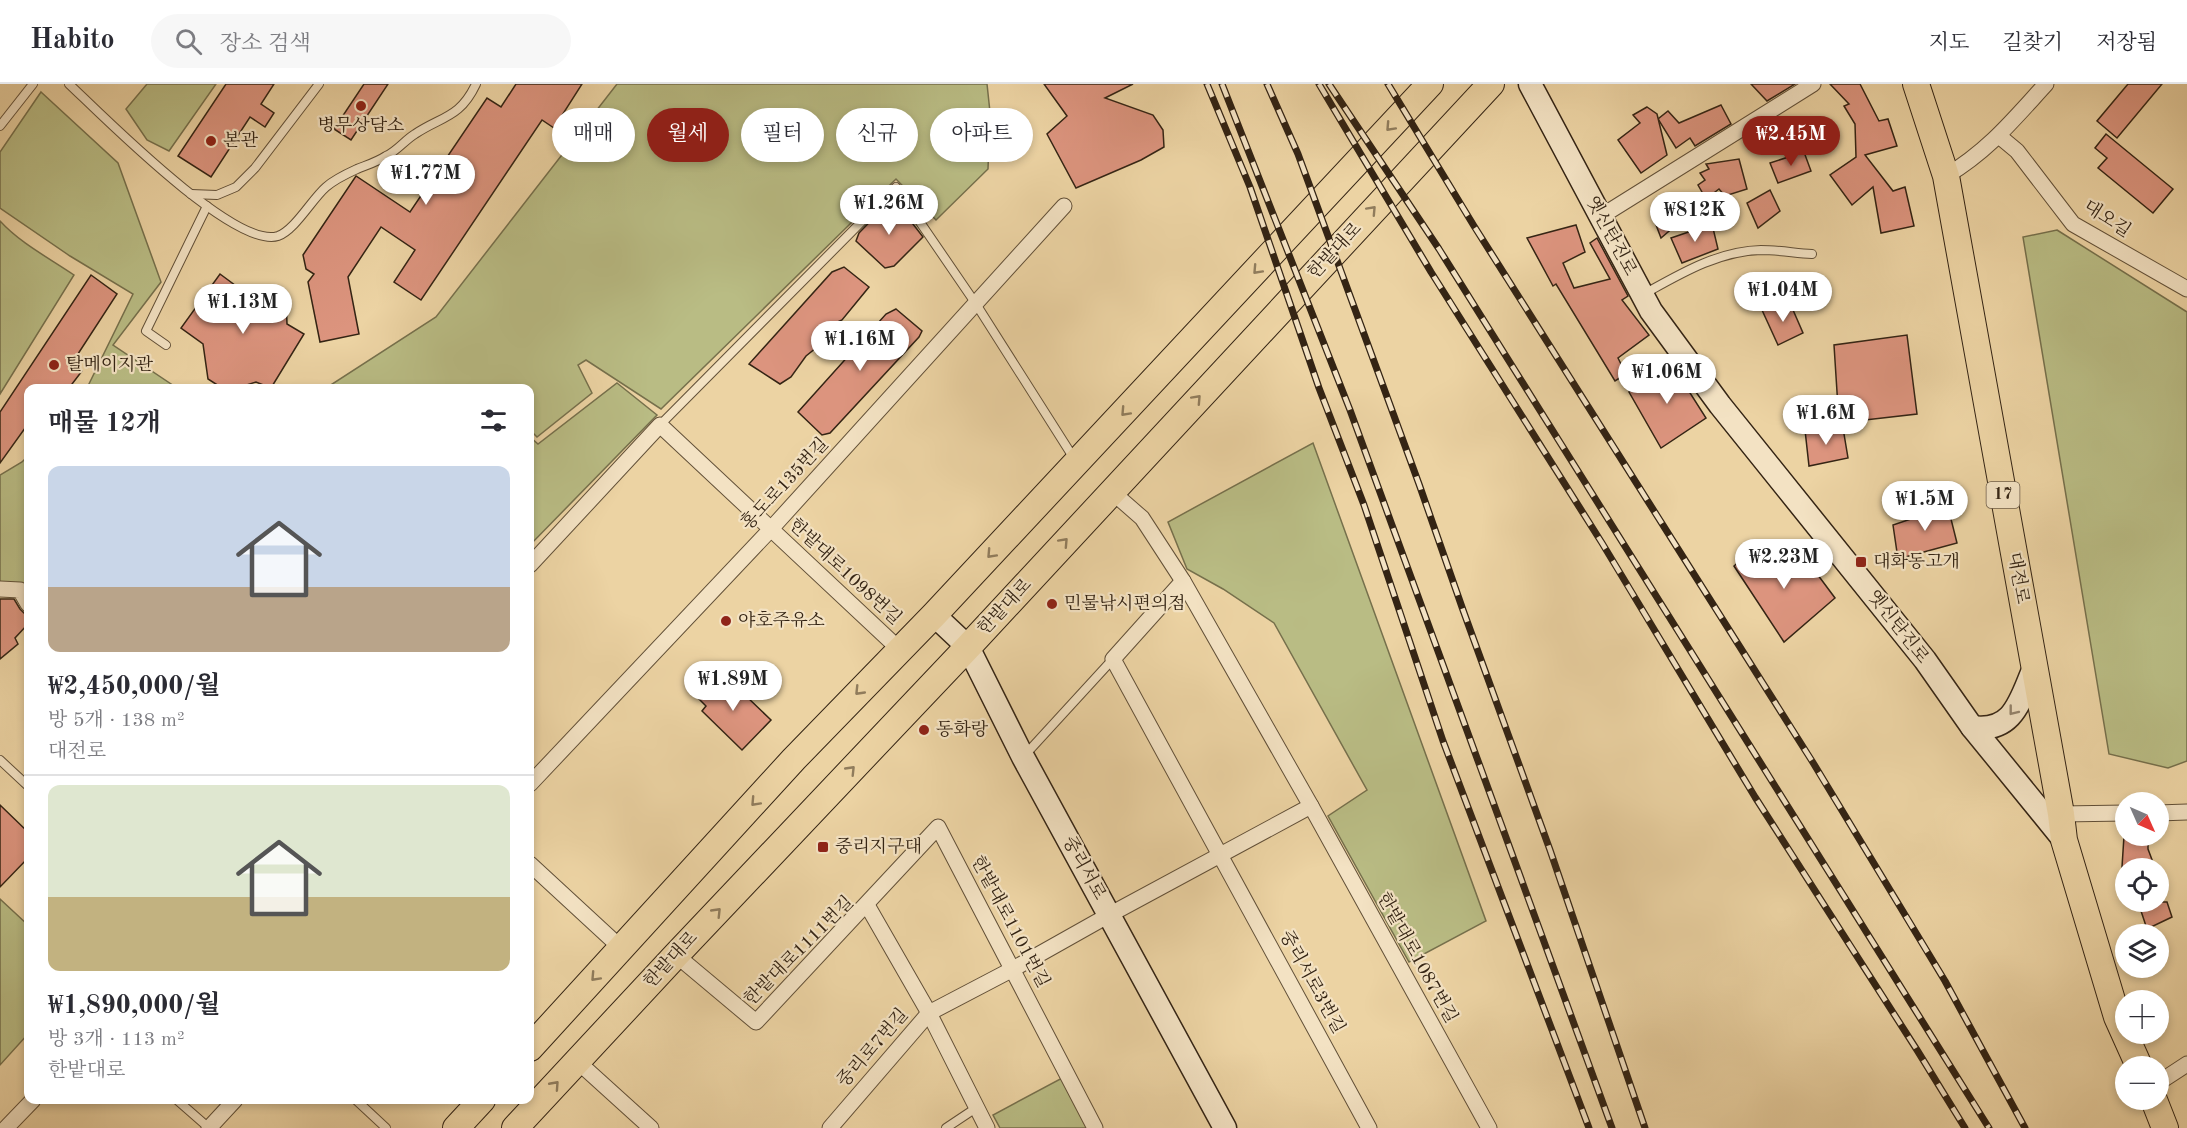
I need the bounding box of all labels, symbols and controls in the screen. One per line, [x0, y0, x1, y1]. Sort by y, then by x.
search box [151, 14, 571, 68]
icon: search [172, 25, 205, 58]
text: Habito [30, 27, 115, 55]
text: 장소 검색 [220, 33, 311, 55]
text: 지도 [1929, 33, 1969, 54]
text: 길찾기 [2002, 33, 2063, 54]
text: 저장됨 [2096, 33, 2157, 54]
marker: 병무상담소 [354, 99, 368, 113]
chip: 매매 [552, 108, 635, 162]
chip: 월세 [647, 108, 729, 162]
chip: 필터 [741, 108, 824, 162]
chip: 신규 [836, 108, 918, 162]
chip: 아파트 [930, 108, 1033, 162]
place label: 병무상담소 [318, 116, 404, 135]
pin: ₩2.45M [1742, 116, 1840, 167]
one-way arrow [1387, 120, 1398, 131]
text: ₩2.45M [1756, 125, 1826, 145]
place label: 본관 [223, 130, 258, 150]
marker: 본관 [204, 134, 218, 148]
pin: ₩1.77M [377, 155, 475, 206]
text: ₩1.77M [391, 164, 461, 184]
pin: ₩1.26M [840, 185, 938, 236]
pin: ₩812K [1653, 192, 1737, 243]
street label: 옛신탄진로 [1583, 193, 1640, 279]
text: ₩1.26M [854, 194, 924, 214]
street label: 대오길 [2080, 196, 2134, 241]
text: ₩812K [1664, 201, 1726, 221]
one-way arrow [1365, 206, 1376, 217]
street label: 한밭대로 [1304, 219, 1365, 283]
one-way arrow [1254, 262, 1265, 273]
pin: ₩1.04M [1734, 272, 1832, 323]
text: ₩1.04M [1748, 281, 1818, 301]
pin: ₩1.13M [194, 284, 292, 335]
text: ₩1.13M [208, 293, 278, 313]
pin: ₩1.16M [811, 321, 909, 372]
text: ₩1.16M [825, 330, 895, 350]
pin: ₩1.06M [1618, 354, 1716, 405]
place label: 탈메이지관 [66, 355, 154, 374]
marker: 탈메이지관 [47, 358, 61, 372]
text: ₩1.06M [1632, 363, 1702, 383]
one-way arrow [1189, 395, 1200, 406]
pin: ₩1.6M [1784, 395, 1868, 446]
icon: filters [477, 404, 510, 437]
text: ₩1.6M [1797, 404, 1855, 424]
one-way arrow [1121, 405, 1132, 416]
text: 매물 12개 [48, 411, 161, 437]
street label: 홍도로135번길 [737, 433, 832, 533]
pin: ₩1.5M [1883, 481, 1967, 532]
road number: 17 [1986, 482, 2020, 508]
text: ₩1.5M [1896, 490, 1954, 510]
icon: home [225, 505, 333, 613]
street label: 한밭대로1098번길 [785, 515, 905, 628]
one-way arrow [1057, 539, 1068, 549]
pin: ₩2.23M [1735, 539, 1833, 590]
one-way arrow [987, 548, 998, 558]
text: ₩2.23M [1749, 548, 1819, 568]
street label: 대전로 [2005, 551, 2032, 605]
place label: 대화동고개 [1873, 552, 1960, 571]
marker: 대화동고개 [1854, 555, 1868, 569]
street label: 한밭대로 [974, 575, 1035, 639]
street label: 옛신탄진로 [1864, 587, 1933, 667]
place label: 민물낚시편의점 [1064, 594, 1186, 613]
marker: 민물낚시편의점 [1045, 597, 1059, 611]
place label: 야호주유소 [738, 610, 825, 630]
marker: 야호주유소 [719, 614, 733, 628]
pin: ₩1.89M [684, 661, 782, 712]
text: ₩1.89M [698, 670, 768, 690]
text: ₩2,450,000/월 [48, 674, 220, 700]
one-way arrow [855, 685, 866, 695]
one-way arrow [2009, 704, 2020, 715]
text: 방 5개 · 138 m² [48, 711, 185, 731]
place label: 동화랑 [936, 720, 989, 739]
marker: 동화랑 [917, 723, 931, 737]
text: 대전로 [48, 742, 106, 762]
one-way arrow [844, 767, 855, 777]
north arrow [2115, 792, 2169, 846]
map controls [2115, 792, 2169, 1110]
one-way arrow [751, 795, 762, 806]
icon: home [225, 824, 333, 932]
street label: 중리서로 [1059, 833, 1110, 903]
place label: 중리지구대 [835, 837, 922, 856]
marker: 중리지구대 [816, 840, 830, 854]
street label: 한밭대로1101번길 [968, 853, 1053, 991]
button: locate [2115, 858, 2169, 912]
street label: 한밭대로1087번길 [1374, 889, 1461, 1026]
street label: 한밭대로1111번길 [740, 892, 857, 1009]
one-way arrow [709, 908, 720, 919]
button: layers [2115, 924, 2169, 978]
street label: 중리서로3번길 [1276, 927, 1349, 1037]
street label: 한밭대로 [640, 928, 701, 992]
one-way arrow [591, 970, 602, 981]
button: + [2115, 990, 2169, 1044]
text: ₩1,890,000/월 [48, 993, 220, 1019]
street label: 중리로7번길 [834, 1005, 912, 1091]
text: 방 3개 · 113 m² [48, 1030, 185, 1050]
button: − [2115, 1056, 2169, 1110]
text: 한밭대로 [48, 1061, 125, 1081]
one-way arrow [548, 1081, 559, 1092]

